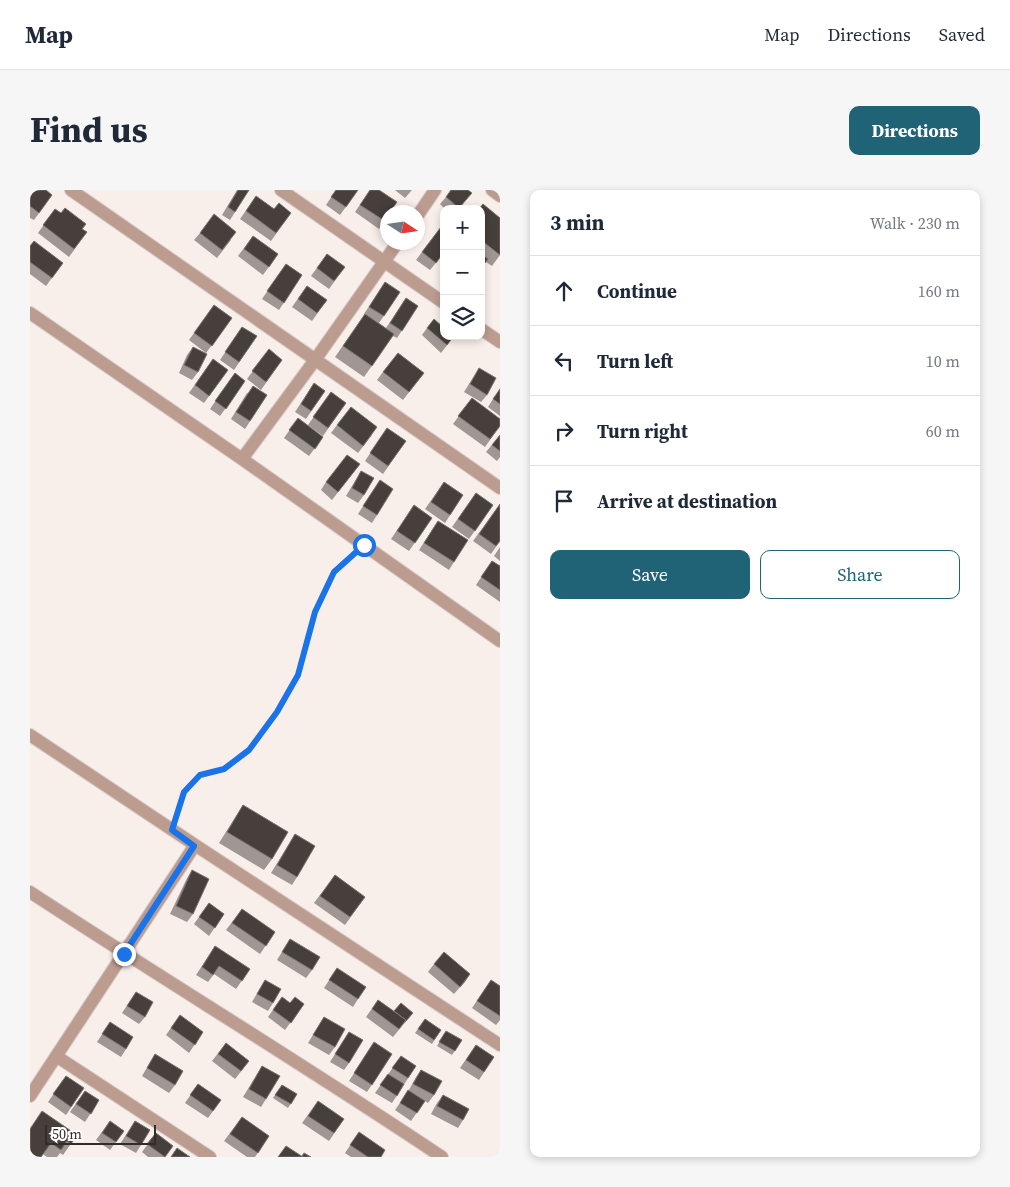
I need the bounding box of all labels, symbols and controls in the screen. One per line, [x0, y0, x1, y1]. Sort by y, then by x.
text: Map [25, 18, 73, 51]
text: Map [764, 22, 800, 47]
text: Directions [828, 22, 911, 47]
text: Saved [939, 22, 985, 47]
text: Find us [30, 106, 148, 154]
button: Directions [849, 106, 980, 155]
north arrow [380, 205, 425, 250]
map controls [440, 205, 485, 340]
button: + [440, 205, 485, 250]
text: 3 min [550, 208, 605, 237]
text: Walk · 230 m [870, 212, 960, 234]
button: − [440, 250, 485, 295]
icon: ahead [550, 277, 578, 305]
text: Continue [597, 278, 677, 304]
text: 160 m [918, 280, 960, 302]
button: layers [440, 295, 485, 340]
icon: left [550, 347, 578, 375]
text: Turn left [597, 348, 673, 374]
text: 10 m [926, 350, 960, 372]
icon: right [550, 417, 578, 445]
text: Turn right [597, 418, 688, 444]
text: 60 m [926, 420, 960, 442]
icon: arrive [550, 487, 578, 515]
text: Arrive at destination [597, 488, 777, 514]
route start [353, 534, 376, 557]
button: Save [550, 550, 750, 599]
button: Share [760, 550, 960, 599]
route end [113, 943, 136, 966]
scale bar [45, 1122, 156, 1145]
text: 50 m [52, 1124, 82, 1144]

